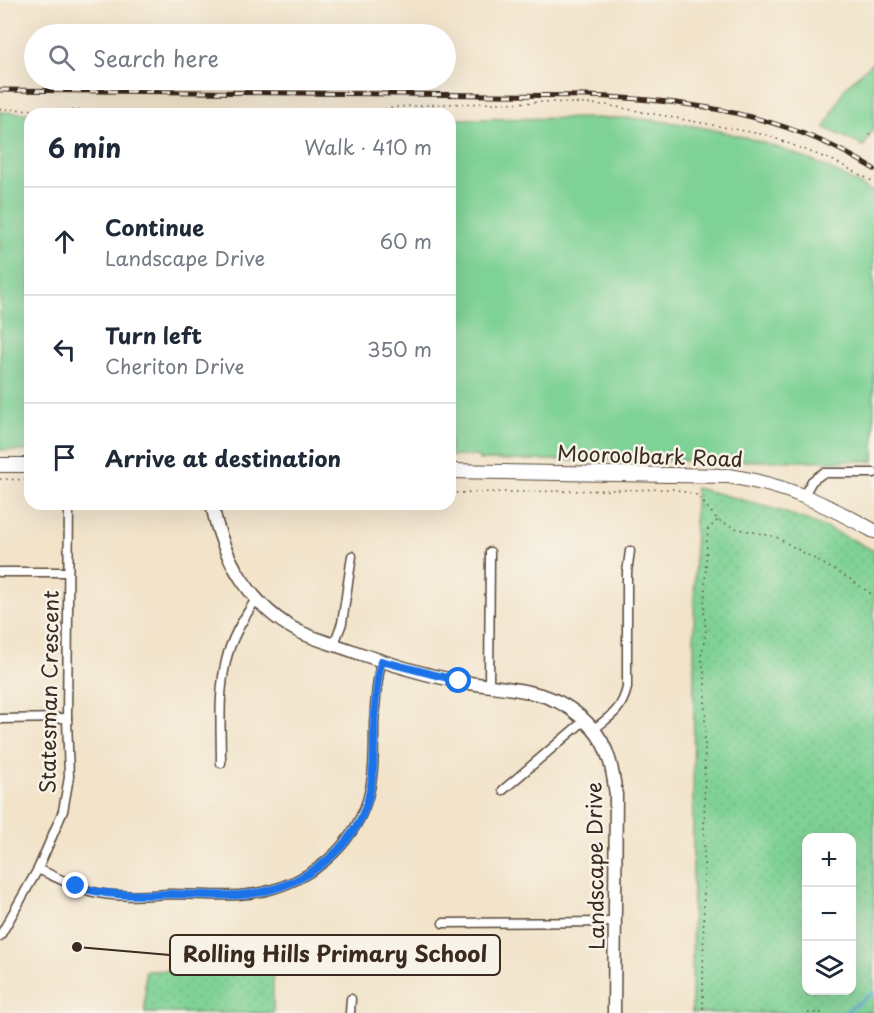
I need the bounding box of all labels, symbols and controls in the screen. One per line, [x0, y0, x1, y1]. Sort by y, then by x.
search box [24, 24, 456, 90]
icon: search [45, 41, 78, 74]
text: Search here [93, 41, 219, 74]
text: 6 min [48, 128, 121, 167]
text: Walk · 410 m [304, 132, 432, 162]
text: Continue [105, 210, 204, 243]
icon: ahead [48, 225, 81, 258]
text: 60 m [380, 226, 432, 256]
text: Landscape Drive [105, 243, 265, 273]
text: Turn left [105, 318, 202, 351]
icon: left [48, 333, 81, 366]
text: 350 m [367, 334, 432, 364]
text: Cheriton Drive [105, 351, 244, 381]
street label: Mooroolbark Road [556, 436, 744, 474]
icon: arrive [48, 441, 81, 474]
text: Arrive at destination [105, 441, 341, 474]
street label: Statesman Crescent [30, 590, 66, 794]
route start [445, 667, 471, 693]
street label: Landscape Drive [577, 782, 611, 950]
map controls [802, 833, 856, 995]
button: + [802, 833, 856, 887]
route end [62, 872, 88, 898]
button: − [802, 887, 856, 941]
callout: Rolling Hills Primary School [170, 935, 500, 975]
text: Rolling Hills Primary School [183, 936, 487, 969]
button: layers [802, 941, 856, 995]

